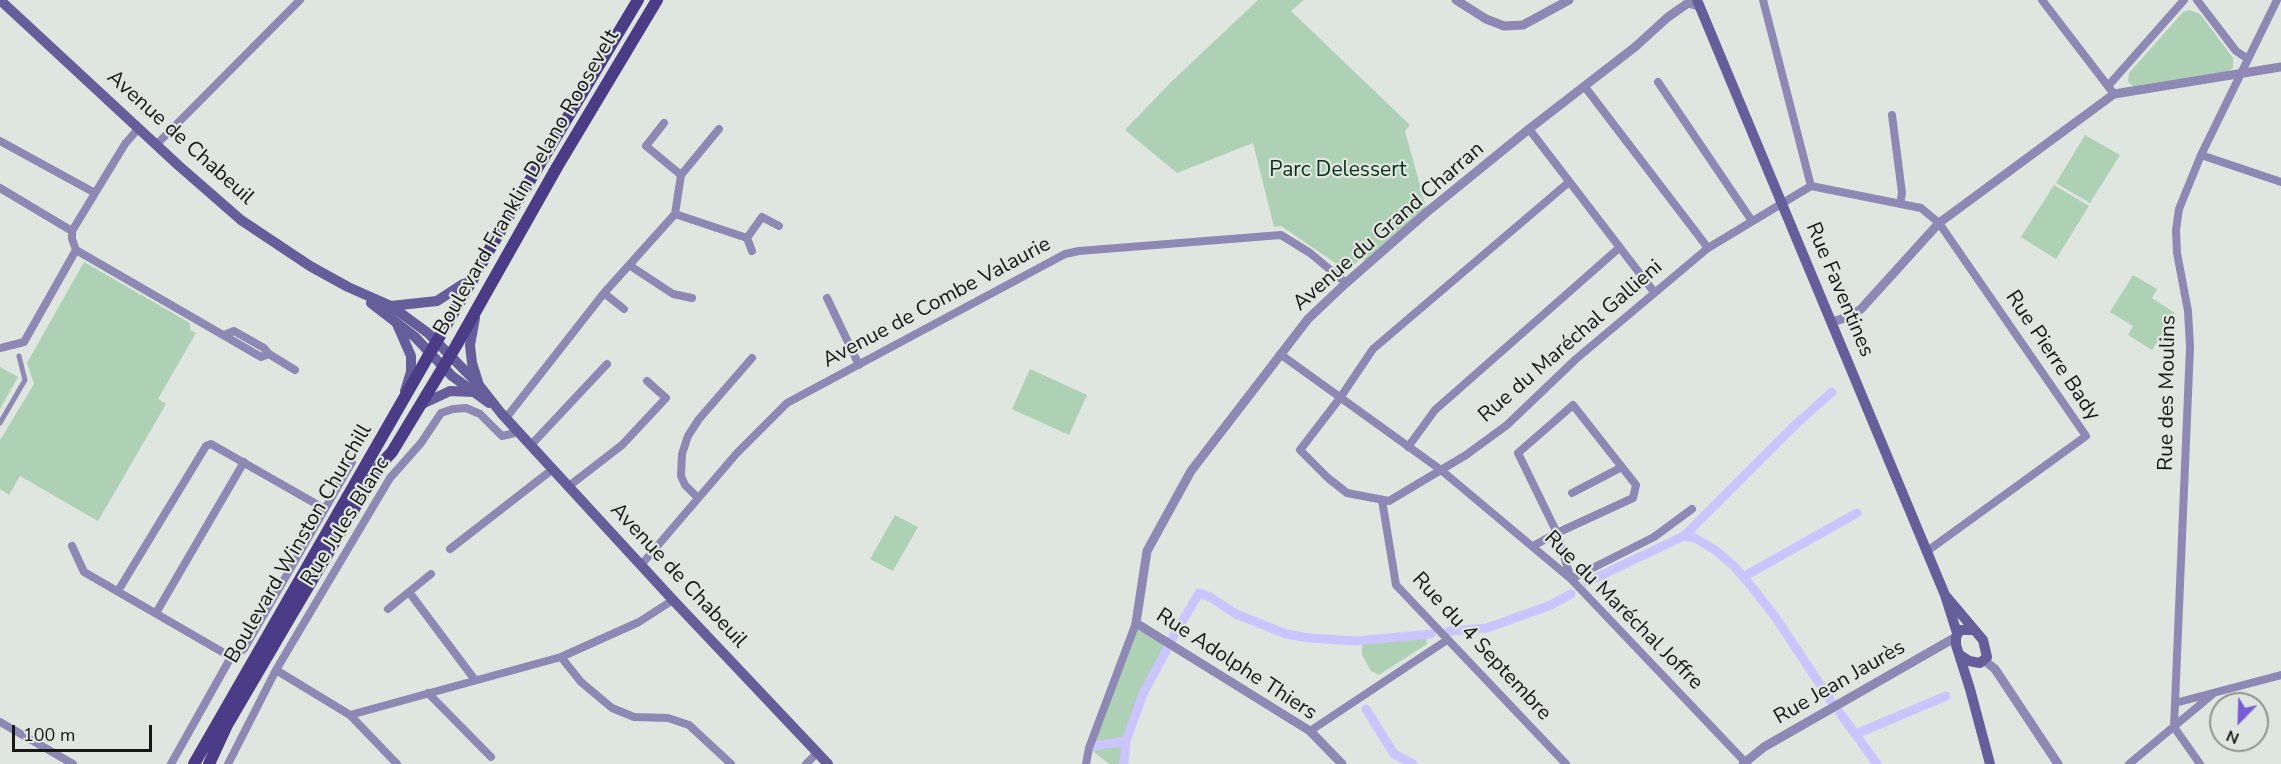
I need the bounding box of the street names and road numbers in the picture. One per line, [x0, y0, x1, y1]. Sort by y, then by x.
street label: Boulevard Franklin Delano Roosevelt [429, 26, 625, 340]
street label: Avenue de Chabeuil [101, 65, 259, 211]
street label: Avenue du Grand Charran [1288, 137, 1490, 317]
street label: Rue Faventines [1799, 219, 1879, 361]
street label: Avenue de Combe Valaurie [819, 232, 1055, 374]
street label: Rue du Maréchal Gallieni [1474, 255, 1668, 429]
street label: Rue Pierre Bady [1999, 286, 2105, 426]
street label: Rue des Moulins [2154, 315, 2182, 471]
street label: Boulevard Winston Churchill [220, 420, 378, 668]
street label: Rue Jules Blanc [296, 453, 396, 591]
street label: Avenue de Chabeuil [604, 498, 752, 654]
street label: Rue du Maréchal Joffre [1538, 526, 1708, 696]
street label: Rue du 4 Septembre [1406, 568, 1556, 726]
street label: Rue Adolphe Thiers [1151, 604, 1321, 726]
street label: Rue Jean Jaurès [1770, 635, 1910, 731]

